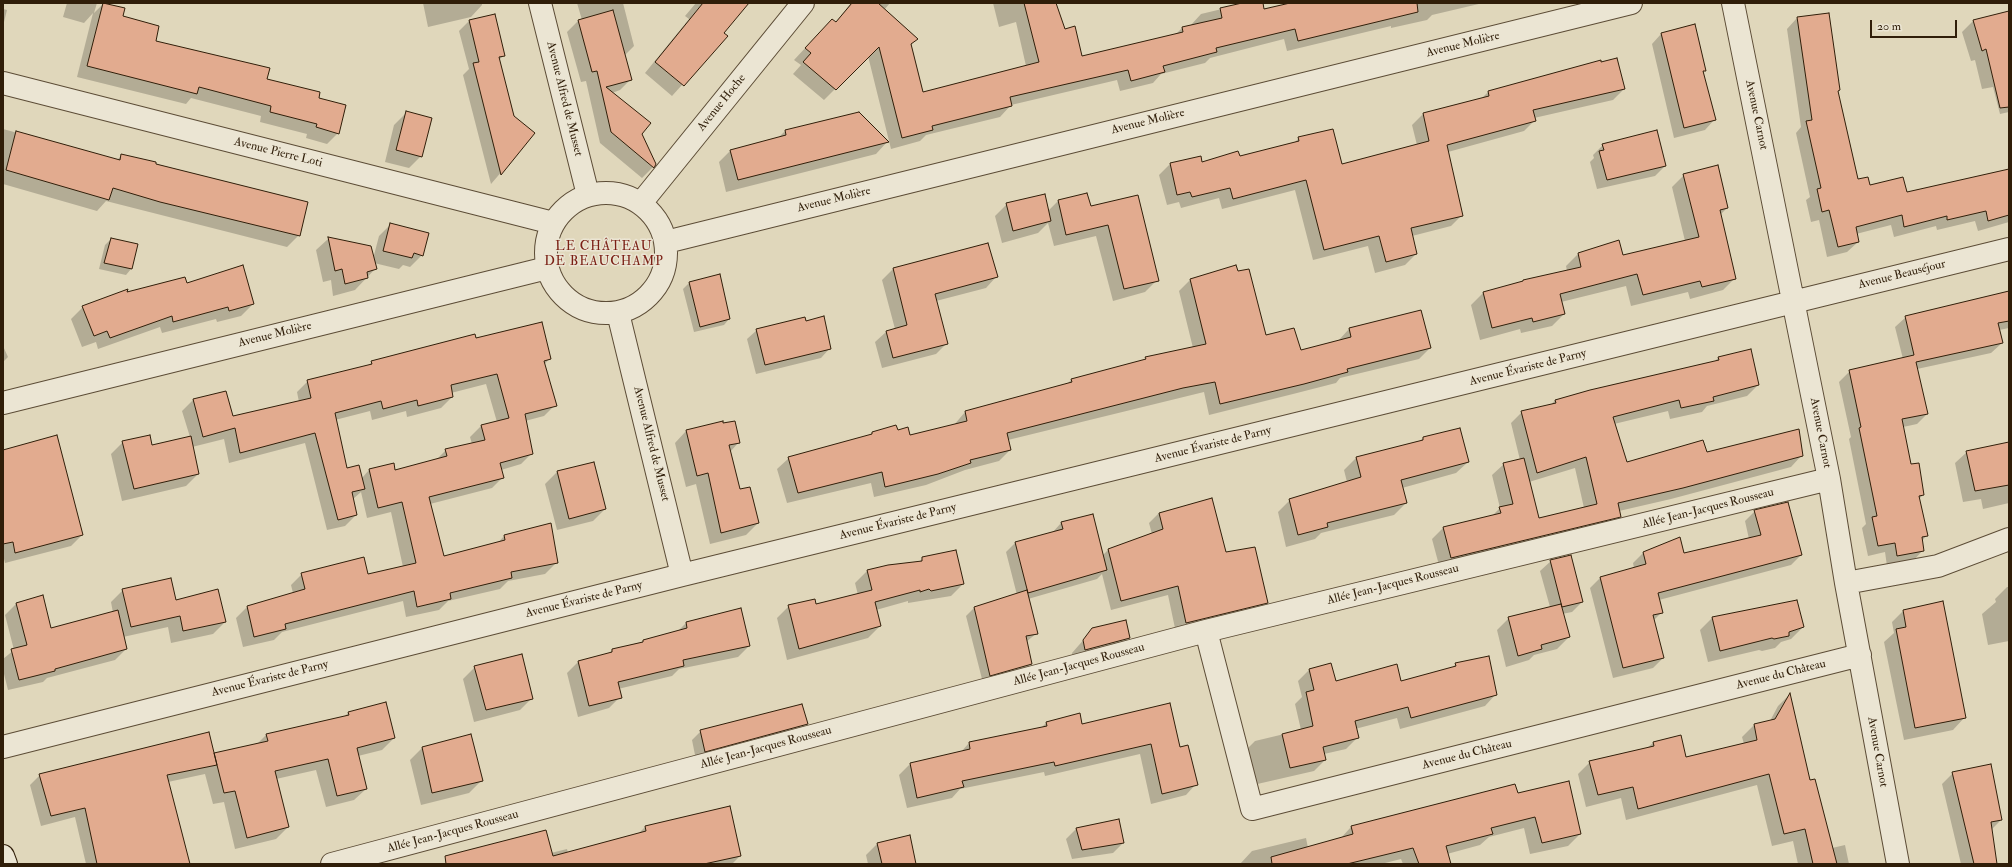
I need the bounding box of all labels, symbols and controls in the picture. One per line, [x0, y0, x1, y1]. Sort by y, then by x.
scale bar [1872, 12, 1959, 38]
text: 20 m [1877, 19, 1901, 34]
street label: Avenue Molière [1425, 29, 1501, 61]
street label: Avenue Alfred de Musset [543, 40, 585, 158]
street label: Avenue Hoche [695, 72, 749, 134]
street label: Avenue Carnot [1742, 79, 1770, 151]
street label: Avenue Molière [1110, 106, 1186, 138]
street label: Avenue Pierre Loti [232, 135, 324, 171]
street label: Avenue Molière [796, 184, 872, 216]
district label: LE CHÂTEAU DE BEAUCHAMP [544, 239, 664, 270]
street label: Avenue Beauséjour [1857, 257, 1947, 293]
street label: Avenue Molière [237, 319, 313, 351]
street label: Avenue Évariste de Parny [1468, 347, 1588, 389]
street label: Avenue Alfred de Musset [630, 385, 672, 503]
street label: Avenue Carnot [1806, 397, 1834, 469]
street label: Avenue Évariste de Parny [1153, 424, 1273, 466]
street label: Allée Jean-Jacques Rousseau [1641, 486, 1775, 532]
street label: Avenue Évariste de Parny [838, 501, 958, 543]
street label: Allée Jean-Jacques Rousseau [1326, 562, 1460, 608]
street label: Avenue Évariste de Parny [524, 579, 644, 621]
street label: Allée Jean-Jacques Rousseau [1012, 641, 1146, 689]
street label: Avenue du Château [1735, 657, 1827, 693]
street label: Avenue Évariste de Parny [210, 658, 330, 700]
street label: Avenue Carnot [1864, 716, 1890, 788]
street label: Allée Jean-Jacques Rousseau [699, 724, 833, 772]
street label: Avenue du Château [1421, 737, 1513, 773]
street label: Allée Jean-Jacques Rousseau [386, 808, 520, 856]

